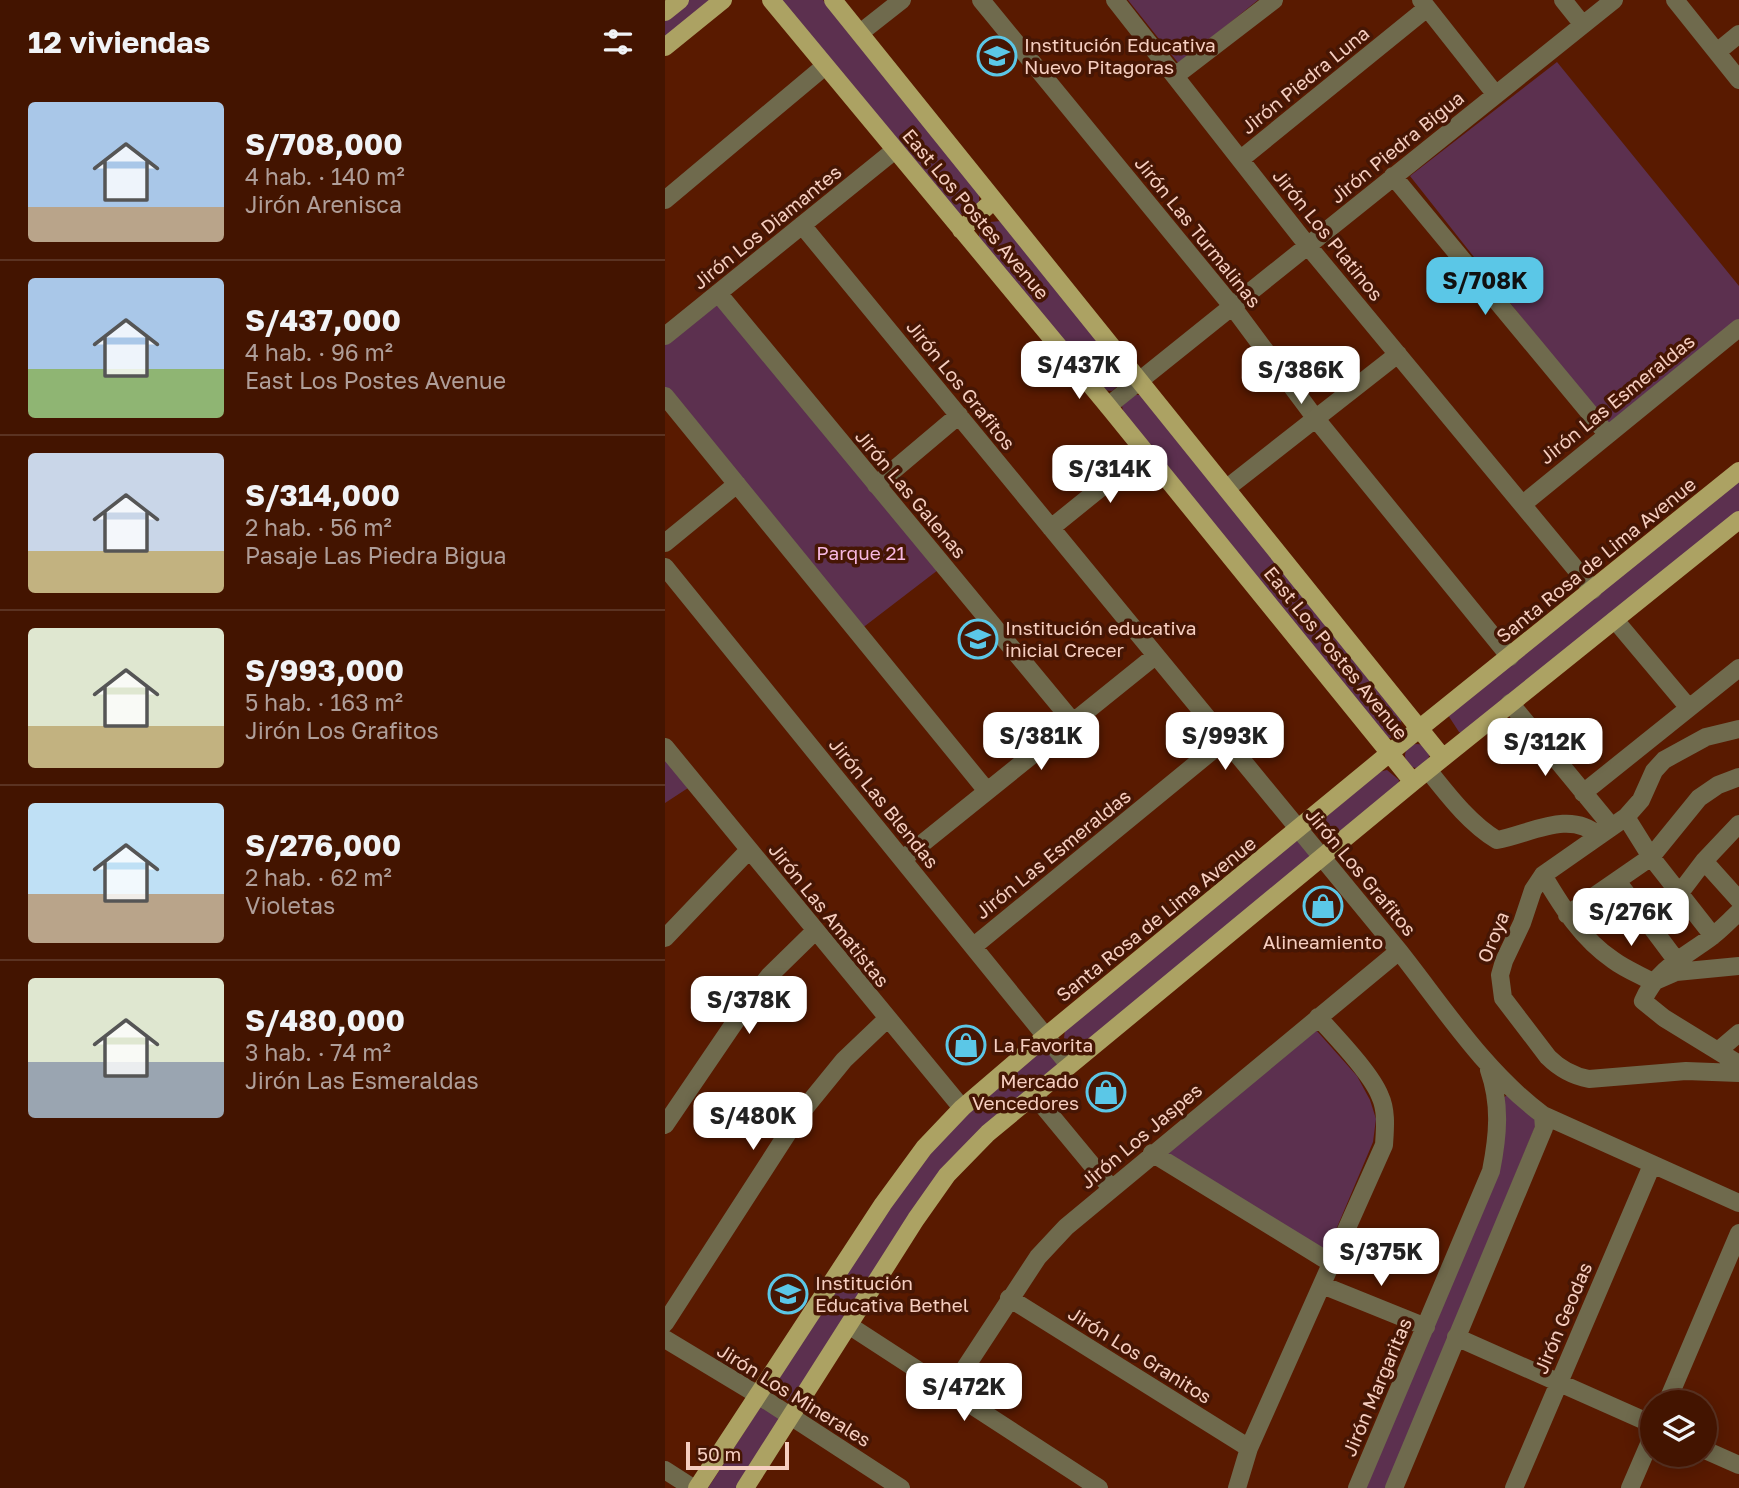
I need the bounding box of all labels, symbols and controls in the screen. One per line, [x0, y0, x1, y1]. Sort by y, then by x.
street label: Jirón Piedra Luna [1236, 21, 1373, 138]
icon: filters [599, 23, 637, 61]
text: 12 viviendas [28, 24, 210, 60]
place label: Institución Educativa Nuevo Pitagoras [1024, 33, 1216, 78]
school or university icon: Institución Educativa Nuevo Pitagoras [976, 35, 1018, 77]
street label: Jirón Piedra Bigua [1325, 86, 1468, 208]
street label: East Los Postes Avenue [898, 124, 1055, 304]
text: S/708,000 [245, 126, 403, 162]
icon: home [84, 130, 168, 214]
street label: Jirón Las Turmalinas [1130, 152, 1266, 312]
street label: Jirón Los Diamantes [688, 160, 846, 294]
text: 4 hab. · 140 m² [245, 162, 405, 190]
street label: Jirón Los Platinos [1268, 164, 1388, 305]
text: Jirón Arenisca [245, 190, 402, 218]
pin: S/708K [1428, 258, 1542, 317]
text: S/708K [1442, 266, 1528, 294]
text: S/437,000 [245, 302, 401, 338]
icon: home [84, 306, 168, 390]
street label: Jirón Los Grafitos [902, 315, 1021, 454]
street label: Jirón Las Esmeraldas [1534, 329, 1699, 468]
text: 4 hab. · 96 m² [245, 338, 393, 366]
pin: S/437K [1022, 342, 1136, 401]
pin: S/386K [1244, 346, 1358, 406]
text: S/437K [1037, 350, 1121, 378]
text: S/386K [1258, 355, 1344, 383]
text: East Los Postes Avenue [245, 366, 506, 394]
street label: Jirón Las Galenas [851, 425, 972, 563]
pin: S/314K [1053, 446, 1167, 505]
text: S/314K [1068, 454, 1152, 482]
street label: Santa Rosa de Lima Avenue [1491, 472, 1700, 647]
text: S/314,000 [245, 477, 400, 513]
icon: home [84, 481, 168, 565]
text: 2 hab. · 56 m² [245, 513, 392, 541]
text: Pasaje Las Piedra Bigua [245, 541, 506, 569]
park label: Parque 21 [816, 541, 906, 564]
street label: East Los Postes Avenue [1260, 562, 1413, 744]
place label: Institución educativa inicial Crecer [1005, 616, 1196, 661]
school or university icon: Institución educativa inicial Crecer [957, 618, 999, 660]
text: S/993,000 [245, 652, 404, 688]
icon: home [84, 656, 168, 740]
text: 5 hab. · 163 m² [245, 688, 403, 716]
pin: S/381K [984, 712, 1098, 772]
pin: S/993K [1168, 712, 1282, 772]
text: Jirón Los Grafitos [245, 716, 439, 744]
pin: S/312K [1488, 718, 1602, 778]
text: S/381K [999, 721, 1083, 749]
text: S/993K [1182, 721, 1268, 749]
text: S/312K [1503, 727, 1587, 755]
street label: Jirón Las Blendas [825, 733, 944, 873]
street label: Jirón Las Esmeraldas [970, 784, 1135, 923]
street label: Jirón Los Grafitos [1301, 803, 1422, 940]
text: S/276,000 [245, 827, 401, 863]
icon: home [84, 831, 168, 915]
street label: Santa Rosa de Lima Avenue [1051, 831, 1260, 1006]
street label: Jirón Las Amatistas [764, 838, 895, 991]
text: 2 hab. · 62 m² [245, 863, 392, 891]
shop icon: Alineamiento [1302, 885, 1344, 927]
pin: S/276K [1574, 888, 1688, 948]
text: Violetas [245, 891, 335, 919]
text: S/276K [1589, 897, 1673, 925]
street label: Oroya [1472, 908, 1513, 966]
place label: Alineamiento [1263, 930, 1383, 953]
pin: S/378K [692, 976, 806, 1036]
text: S/378K [707, 985, 791, 1013]
text: S/480,000 [245, 1002, 405, 1038]
icon: home [84, 1006, 168, 1090]
shop icon: La Favorita [945, 1024, 987, 1066]
place label: La Favorita [993, 1033, 1093, 1056]
text: 3 hab. · 74 m² [245, 1038, 391, 1066]
text: Jirón Las Esmeraldas [245, 1066, 479, 1094]
place label: Mercado Vencedores [972, 1069, 1079, 1114]
shop icon: Mercado Vencedores [1085, 1071, 1127, 1113]
street label: Jirón Los Jaspes [1075, 1078, 1206, 1193]
pin: S/480K [696, 1092, 810, 1152]
text: S/480K [709, 1101, 797, 1129]
pin: S/375K [1324, 1228, 1438, 1288]
text: S/375K [1339, 1237, 1423, 1265]
street label: Jirón Geodas [1529, 1259, 1596, 1377]
place label: Institución Educativa Bethel [815, 1271, 969, 1316]
school or university icon: Institución Educativa Bethel [767, 1273, 809, 1315]
street label: Jirón Los Granitos [1064, 1301, 1216, 1408]
street label: Jirón Margaritas [1337, 1314, 1416, 1460]
street label: Jirón Los Minerales [713, 1338, 875, 1451]
pin: S/472K [907, 1364, 1021, 1423]
text: S/472K [922, 1372, 1006, 1400]
map controls [1640, 1390, 1717, 1467]
button: layers [1640, 1390, 1717, 1467]
scale bar [686, 1439, 789, 1471]
text: 50 m [697, 1442, 741, 1465]

